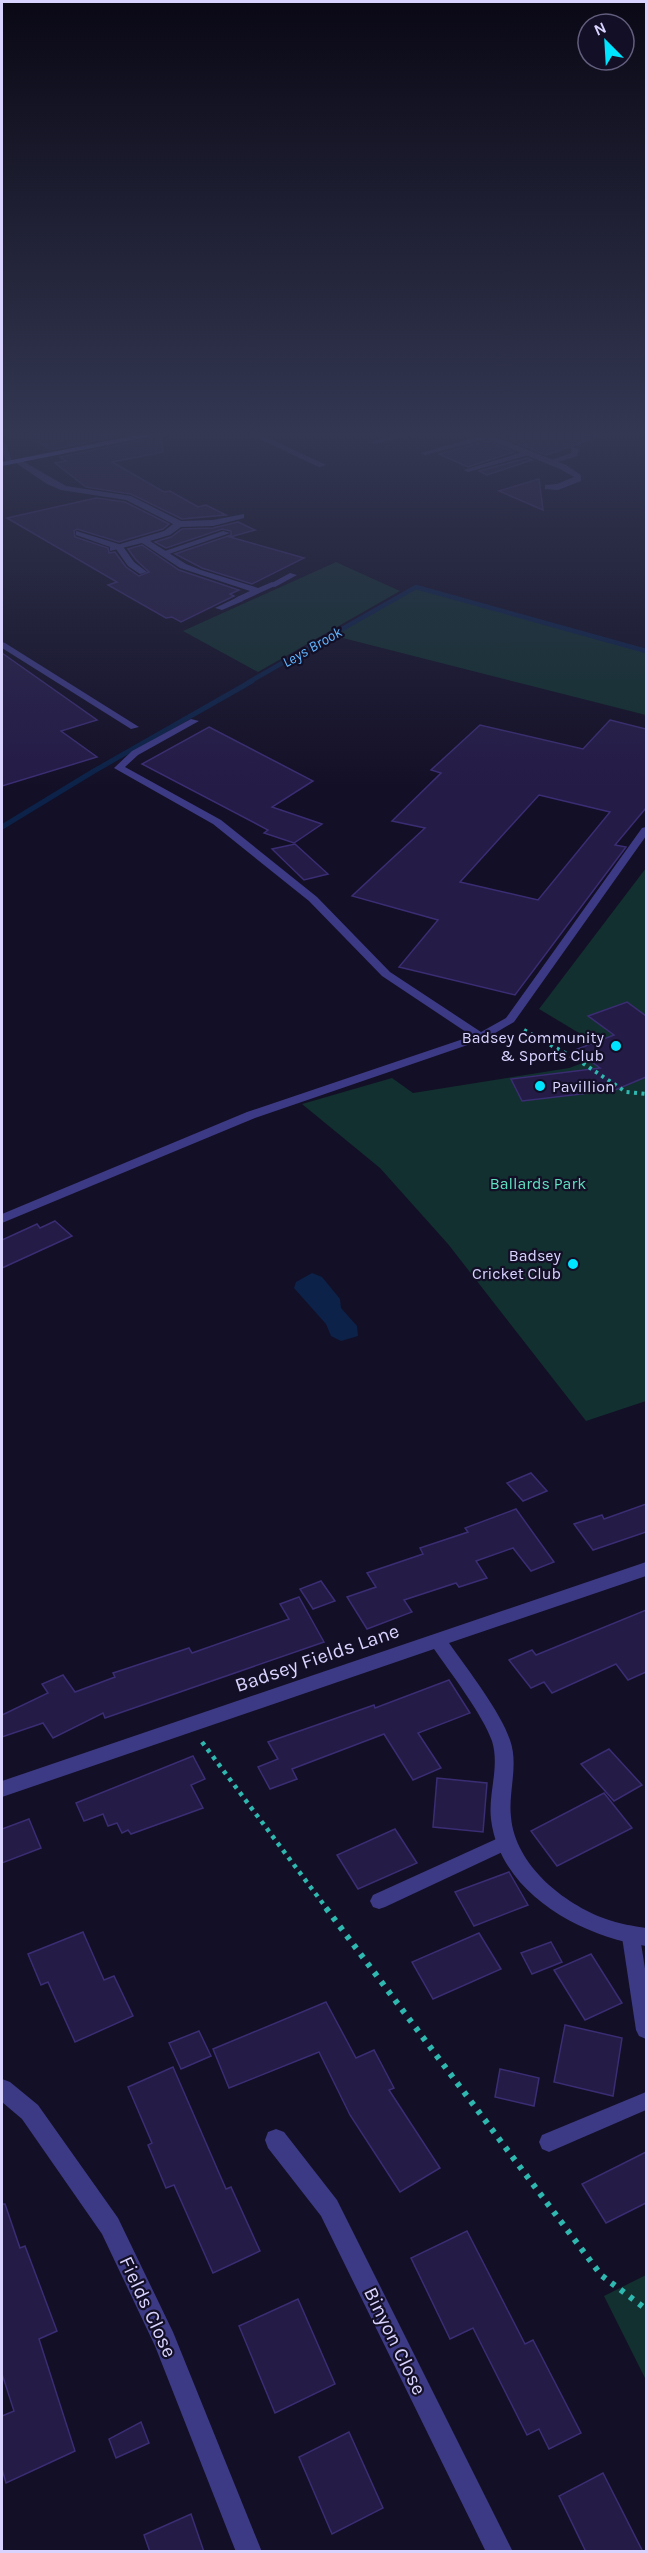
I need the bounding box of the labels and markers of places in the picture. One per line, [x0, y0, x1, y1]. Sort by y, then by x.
place label: Badsey Community & Sports Club [462, 1028, 605, 1065]
marker: Badsey Community & Sports Club [609, 1039, 623, 1053]
place label: Pavillion [552, 1077, 615, 1096]
marker: Pavillion [533, 1079, 547, 1093]
place label: Badsey Cricket Club [472, 1246, 562, 1283]
marker: Badsey Cricket Club [566, 1257, 580, 1271]

